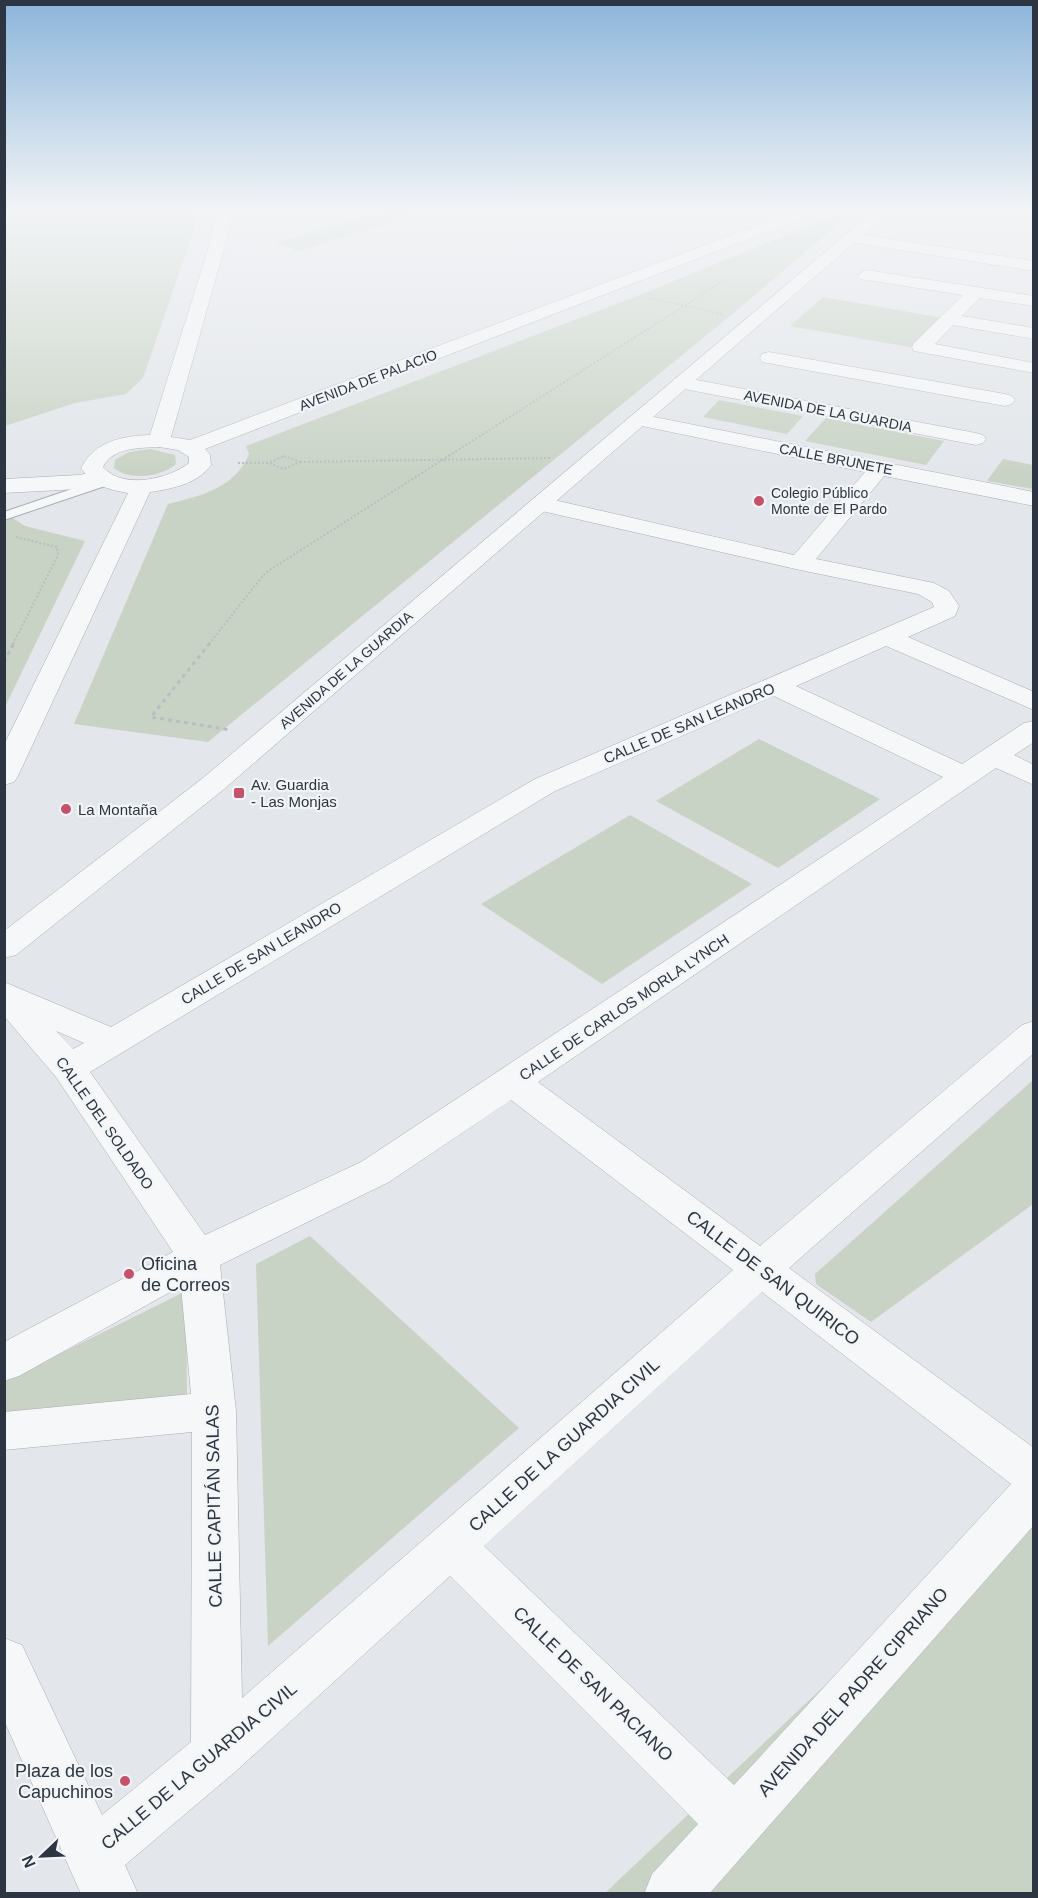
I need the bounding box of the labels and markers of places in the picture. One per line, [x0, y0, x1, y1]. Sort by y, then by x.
place label: Colegio Público Monte de El Pardo [771, 485, 887, 517]
marker: Colegio Público Monte de El Pardo [752, 494, 766, 508]
place label: Av. Guardia - Las Monjas [251, 776, 337, 810]
marker: Av. Guardia - Las Monjas [232, 786, 246, 800]
place label: La Montaña [78, 801, 158, 818]
marker: La Montaña [59, 802, 73, 816]
place label: Oficina de Correos [141, 1254, 230, 1295]
marker: Oficina de Correos [122, 1267, 136, 1281]
place label: Plaza de los Capuchinos [15, 1761, 113, 1802]
marker: Plaza de los Capuchinos [118, 1774, 132, 1788]

